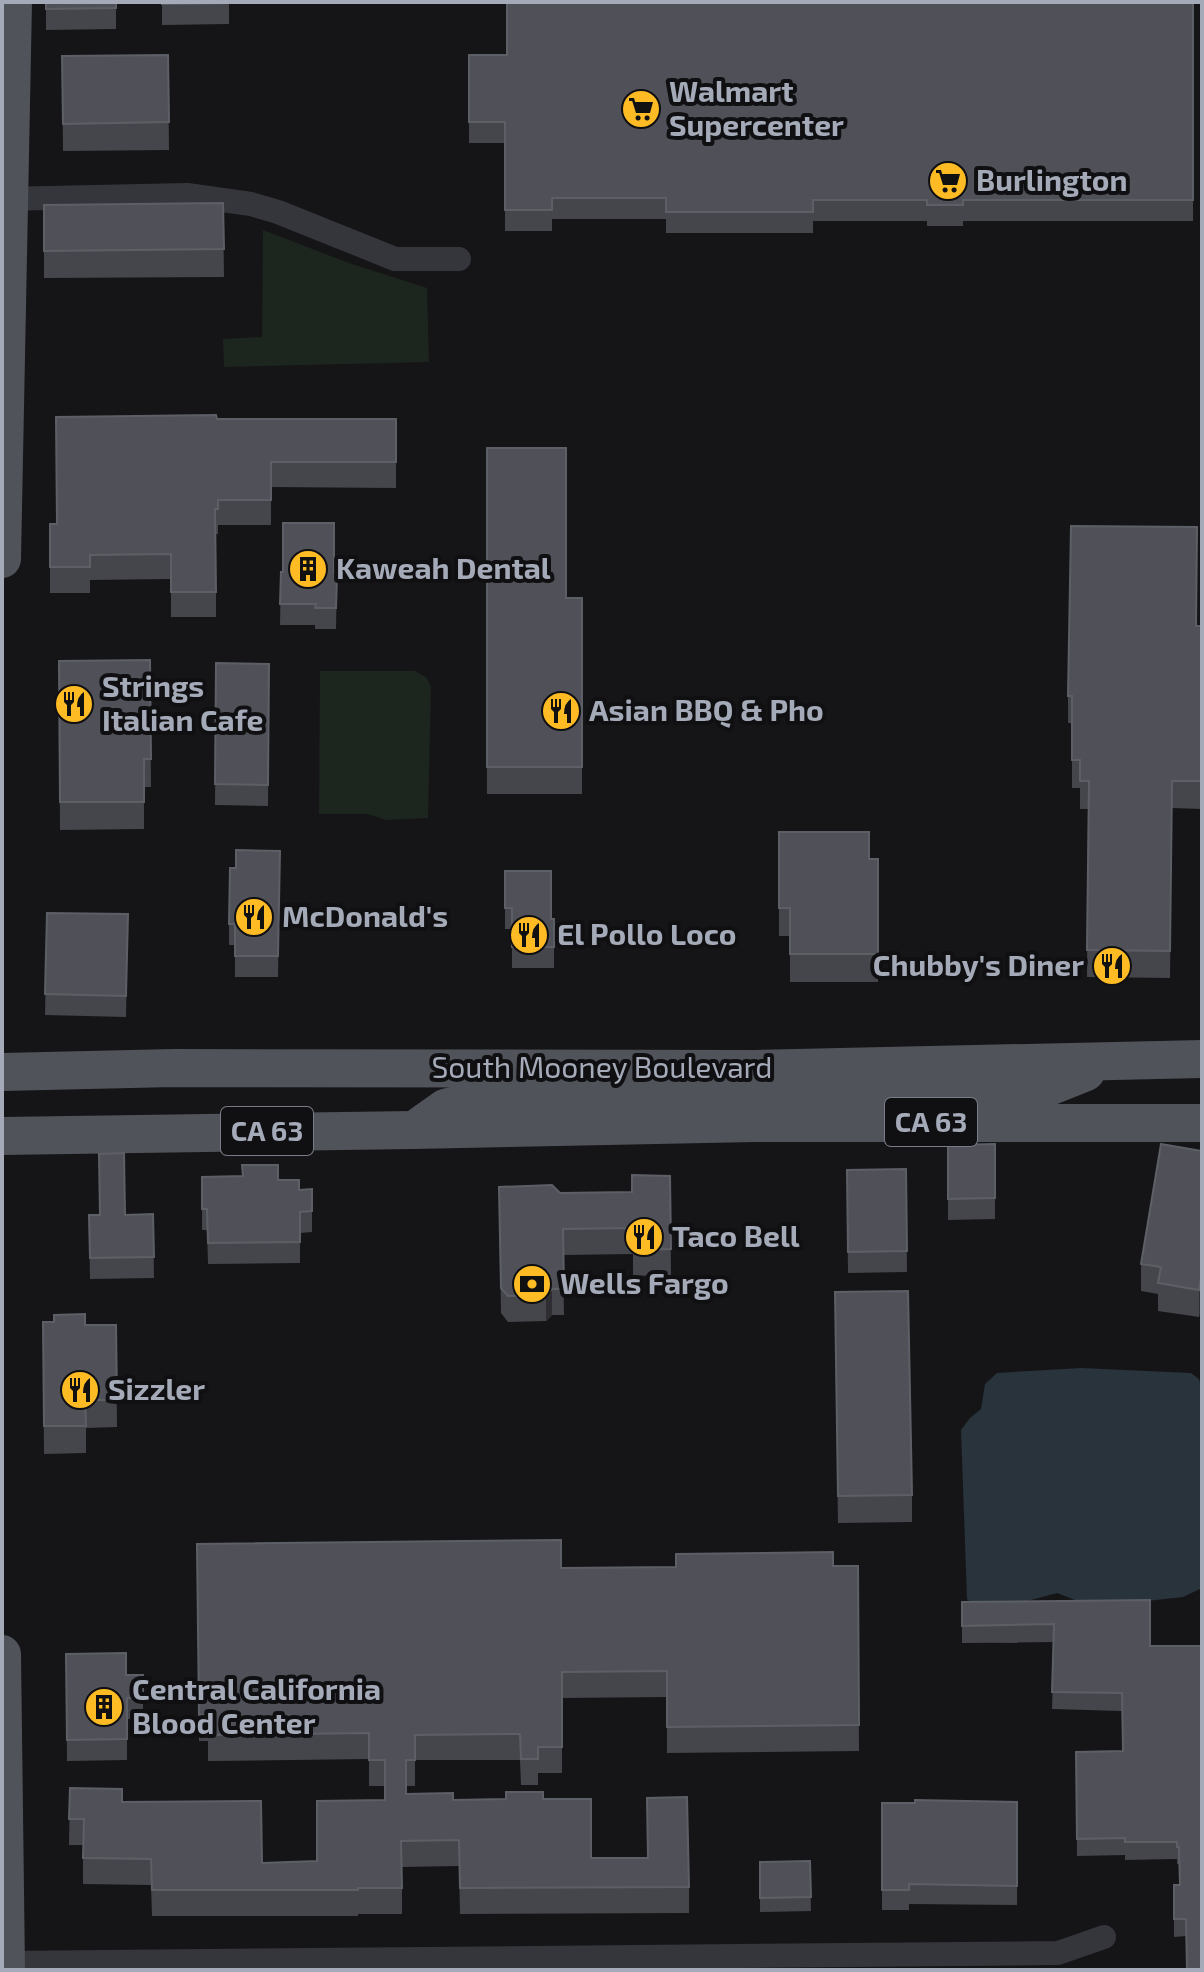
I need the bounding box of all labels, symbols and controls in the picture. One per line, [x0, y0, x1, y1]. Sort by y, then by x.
place label: Walmart Supercenter [669, 72, 844, 142]
supermarket icon: Walmart Supercenter [620, 88, 662, 130]
supermarket icon: Burlington [927, 160, 969, 202]
place label: Burlington [976, 161, 1127, 197]
building icon: Kaweah Dental [287, 548, 329, 590]
place label: Kaweah Dental [336, 549, 551, 585]
place label: Strings Italian Cafe [102, 667, 264, 737]
restaurant icon: Strings Italian Cafe [53, 683, 95, 725]
restaurant icon: Asian BBQ & Pho [540, 690, 582, 732]
place label: Asian BBQ & Pho [589, 691, 824, 728]
restaurant icon: McDonald's [233, 896, 275, 938]
place label: McDonald's [282, 897, 448, 933]
restaurant icon: El Pollo Loco [508, 914, 550, 956]
place label: El Pollo Loco [557, 915, 737, 951]
restaurant icon: Chubby's Diner [1091, 945, 1133, 987]
place label: Chubby's Diner [873, 946, 1084, 983]
street label: South Mooney Boulevard [431, 1048, 773, 1084]
road number: CA 63 [885, 1098, 977, 1146]
road number: CA 63 [221, 1107, 313, 1155]
restaurant icon: Taco Bell [623, 1216, 665, 1258]
place label: Taco Bell [672, 1217, 800, 1253]
bank icon: Wells Fargo [511, 1263, 553, 1305]
place label: Wells Fargo [560, 1264, 729, 1300]
restaurant icon: Sizzler [59, 1369, 101, 1411]
place label: Sizzler [108, 1370, 205, 1406]
place label: Central California Blood Center [132, 1670, 381, 1740]
building icon: Central California Blood Center [83, 1686, 125, 1728]

